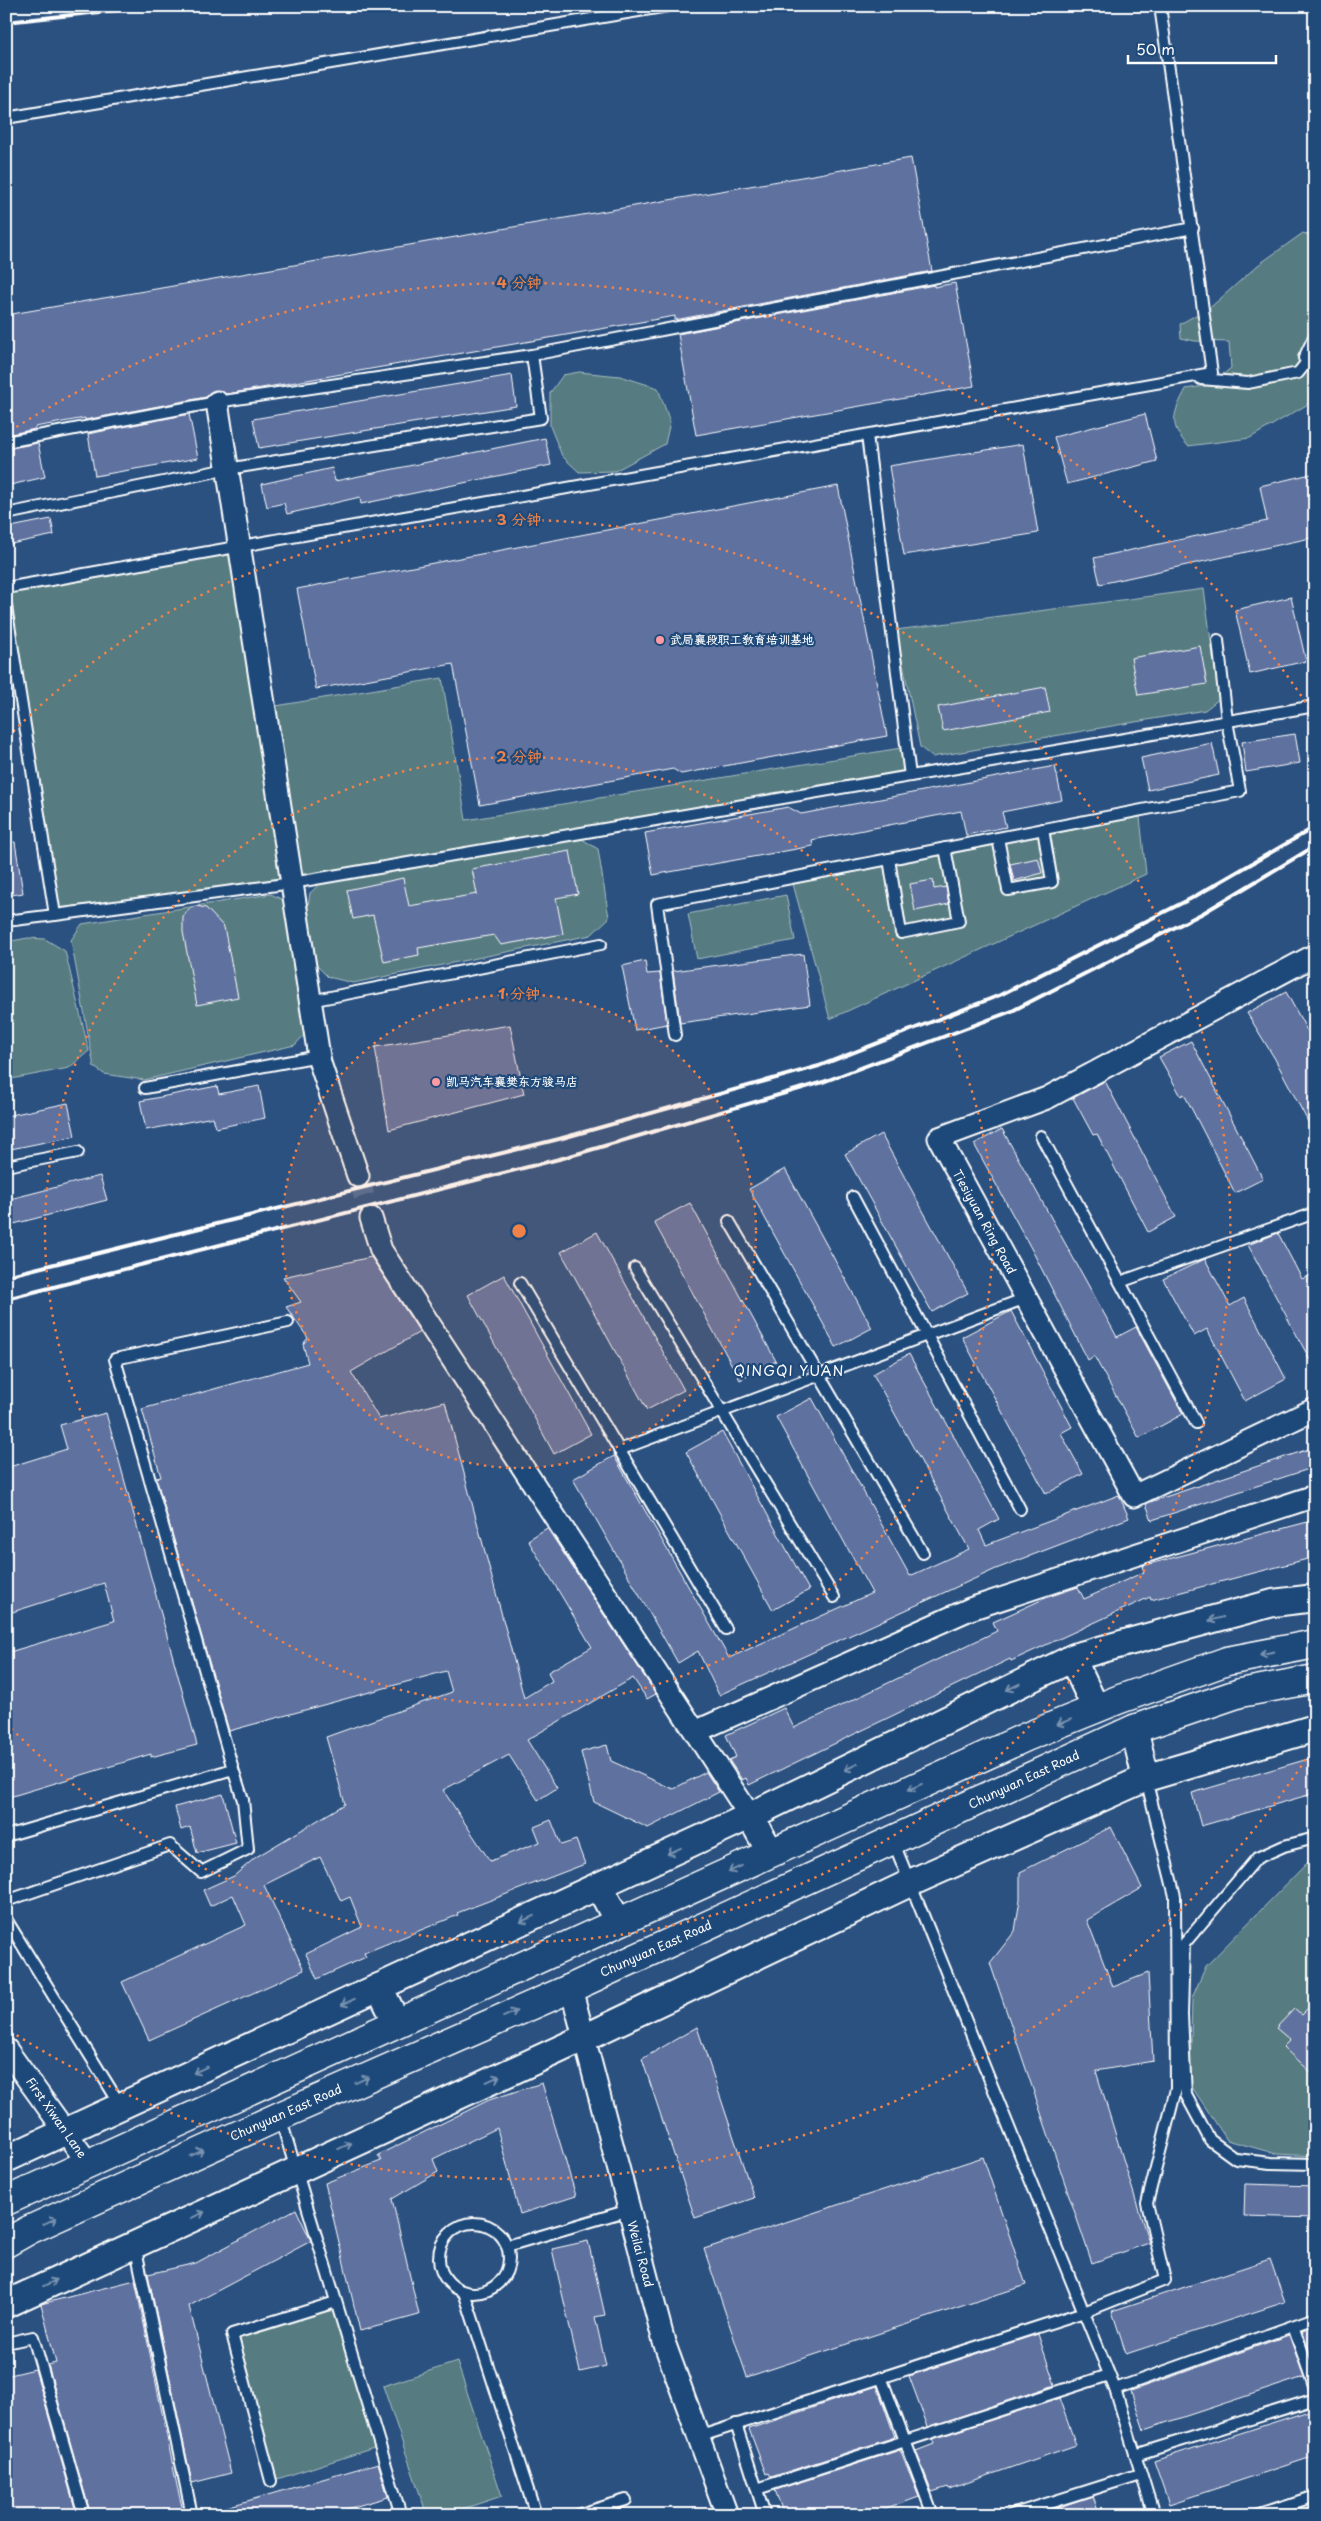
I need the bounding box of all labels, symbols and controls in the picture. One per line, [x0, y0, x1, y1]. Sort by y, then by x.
scale bar [1128, 32, 1276, 64]
text: 50 m [1136, 37, 1175, 60]
text: 4 分钟 [496, 270, 542, 293]
text: 3 分钟 [497, 507, 541, 530]
place label: 武局襄段职工教育培训基地 [670, 630, 814, 648]
marker: 武局襄段职工教育培训基地 [654, 634, 666, 646]
text: 2 分钟 [496, 744, 542, 767]
text: 1 分钟 [498, 981, 540, 1004]
place label: 凯马汽车襄樊东方骏马店 [446, 1072, 578, 1090]
marker: 凯马汽车襄樊东方骏马店 [430, 1076, 442, 1088]
street label: Tiesiyuan Ring Road [949, 1166, 1021, 1277]
centre of rings [510, 1222, 528, 1240]
district label: QINGQI YUAN [734, 1360, 844, 1381]
one-way arrow [1208, 1614, 1224, 1624]
one-way arrow [1259, 1649, 1275, 1659]
one-way arrow [1006, 1683, 1021, 1692]
one-way arrow [1057, 1718, 1072, 1727]
street label: Chunyuan East Road [965, 1745, 1082, 1813]
one-way arrow [844, 1762, 859, 1772]
one-way arrow [908, 1783, 923, 1793]
one-way arrow [667, 1847, 682, 1857]
one-way arrow [728, 1865, 743, 1874]
one-way arrow [520, 1915, 535, 1925]
street label: Chunyuan East Road [597, 1915, 714, 1981]
one-way arrow [341, 1998, 356, 2007]
one-way arrow [502, 2009, 517, 2019]
one-way arrow [193, 2066, 208, 2076]
street label: First Xiwan Lane [22, 2073, 92, 2162]
one-way arrow [354, 2074, 369, 2084]
one-way arrow [485, 2074, 500, 2084]
street label: Chunyuan East Road [227, 2079, 344, 2145]
one-way arrow [337, 2141, 352, 2151]
one-way arrow [189, 2148, 204, 2158]
one-way arrow [190, 2209, 205, 2219]
one-way arrow [42, 2216, 57, 2225]
street label: Weilai Road [623, 2219, 658, 2289]
one-way arrow [42, 2278, 57, 2288]

